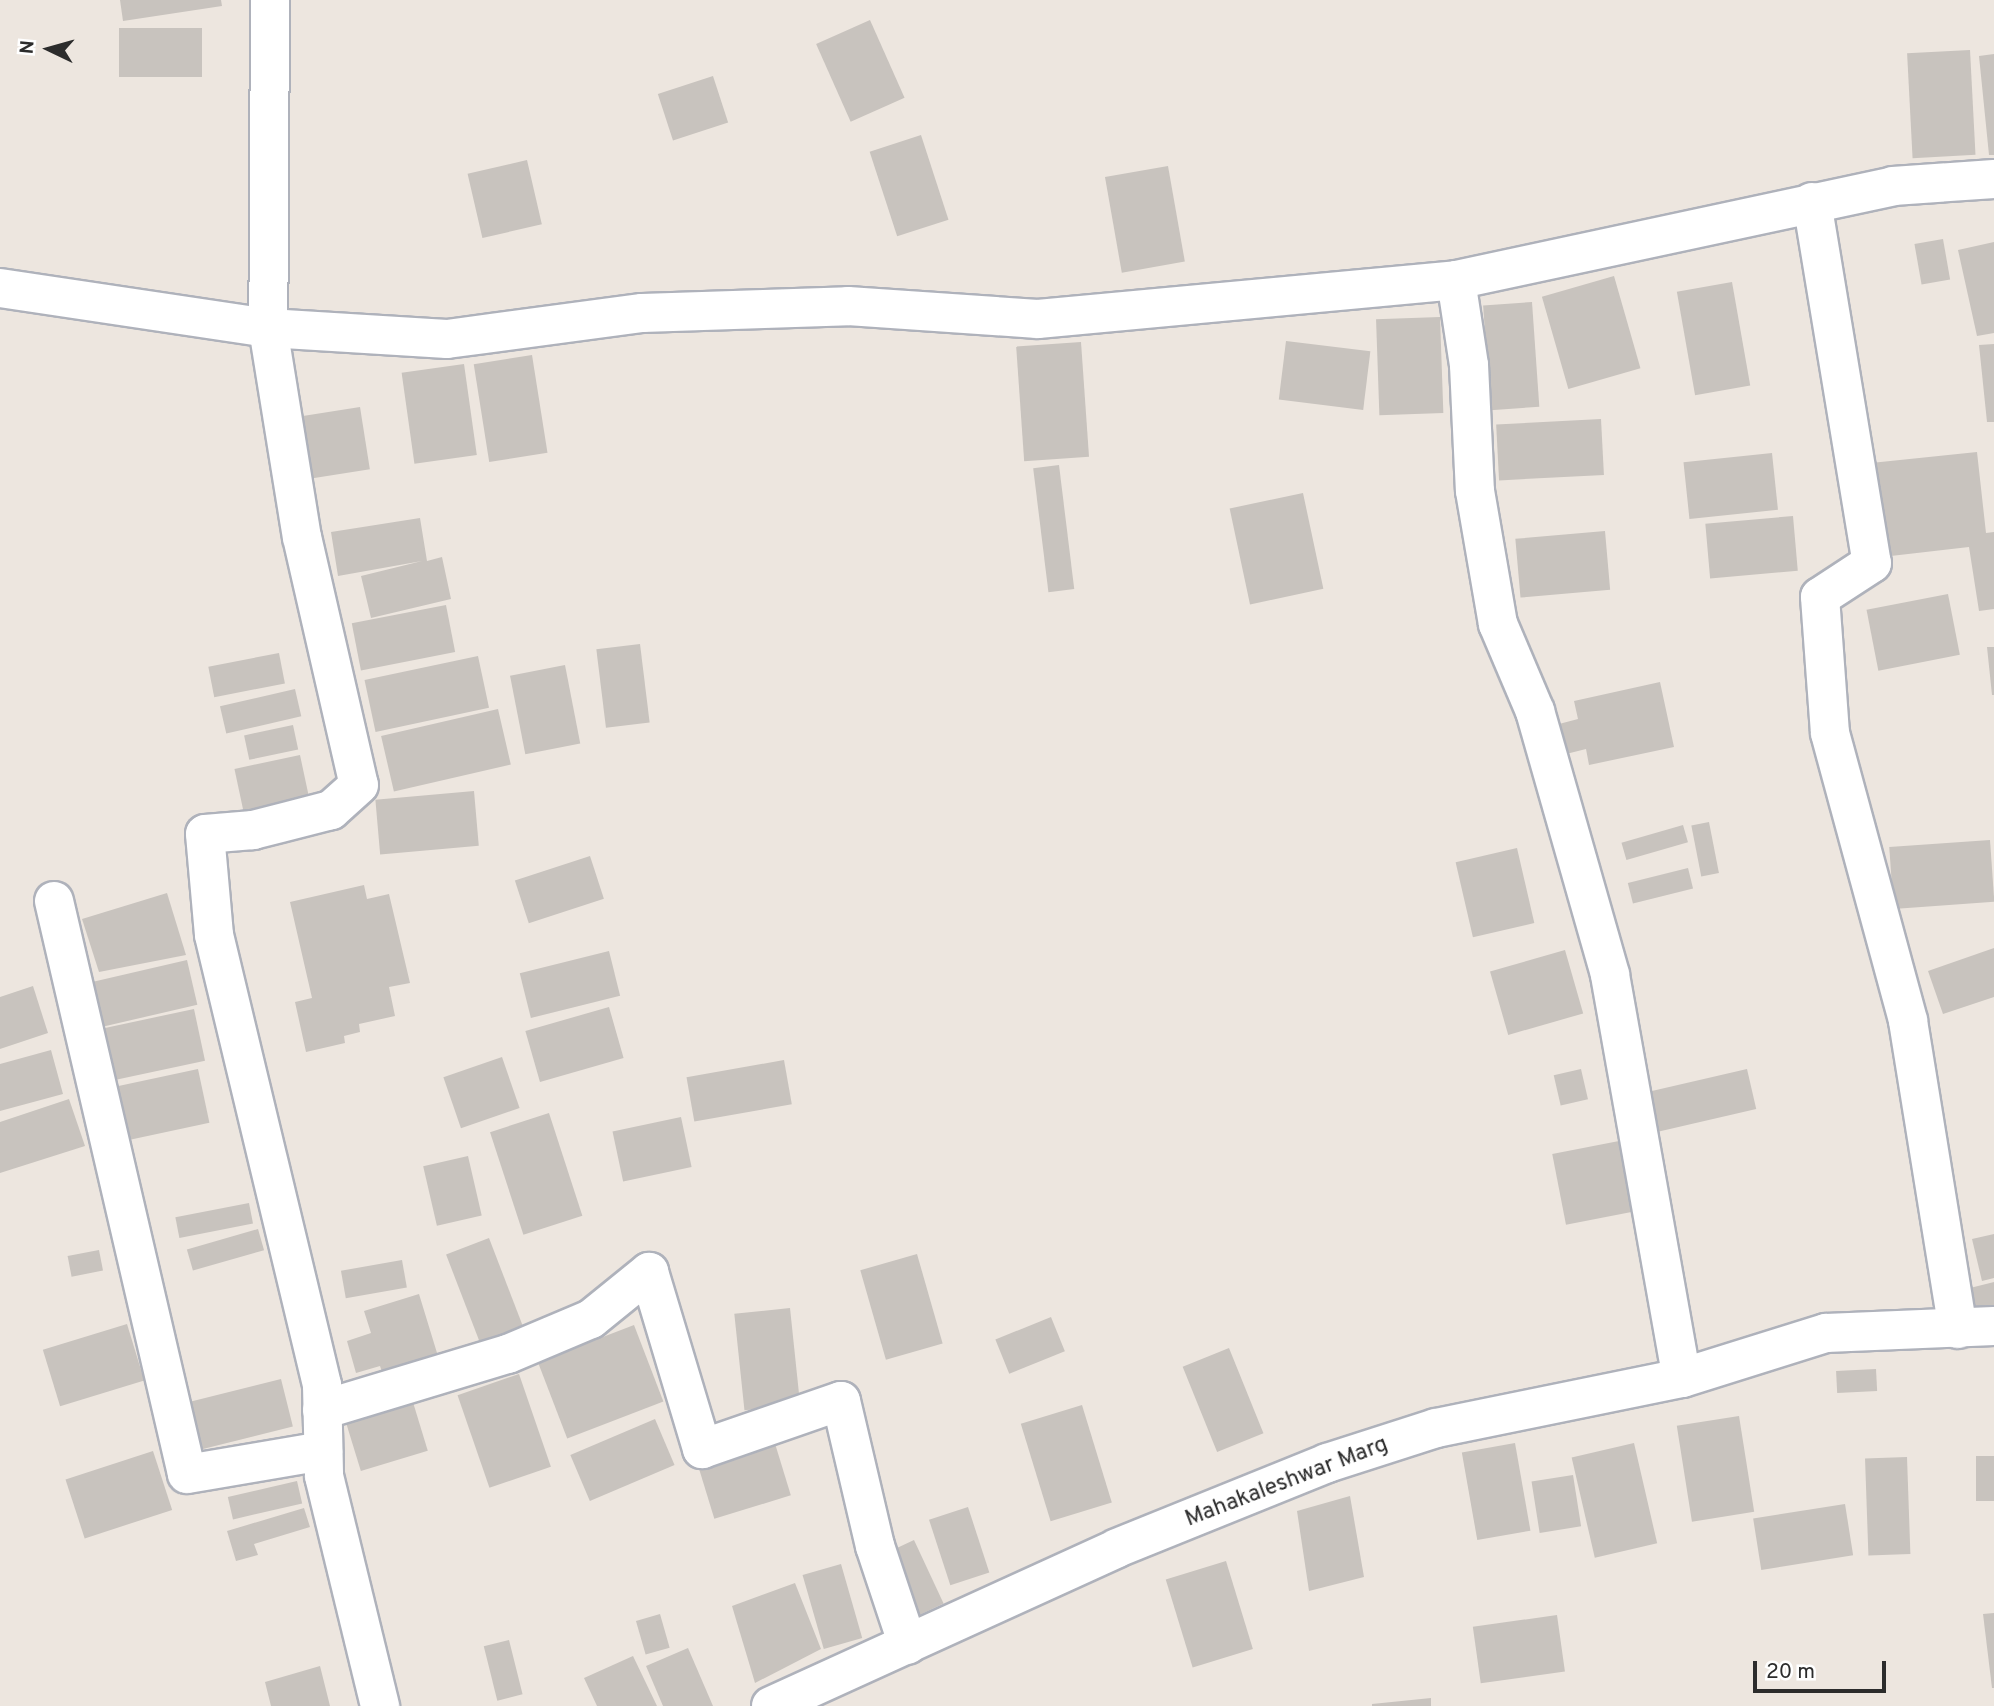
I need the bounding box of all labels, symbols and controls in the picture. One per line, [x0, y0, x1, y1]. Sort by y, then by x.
north arrow [14, 14, 84, 84]
text: N [16, 39, 41, 55]
street label: Mahakaleshwar Marg [1182, 1432, 1392, 1534]
scale bar [1756, 1646, 1889, 1690]
text: 20 m [1766, 1659, 1815, 1686]

